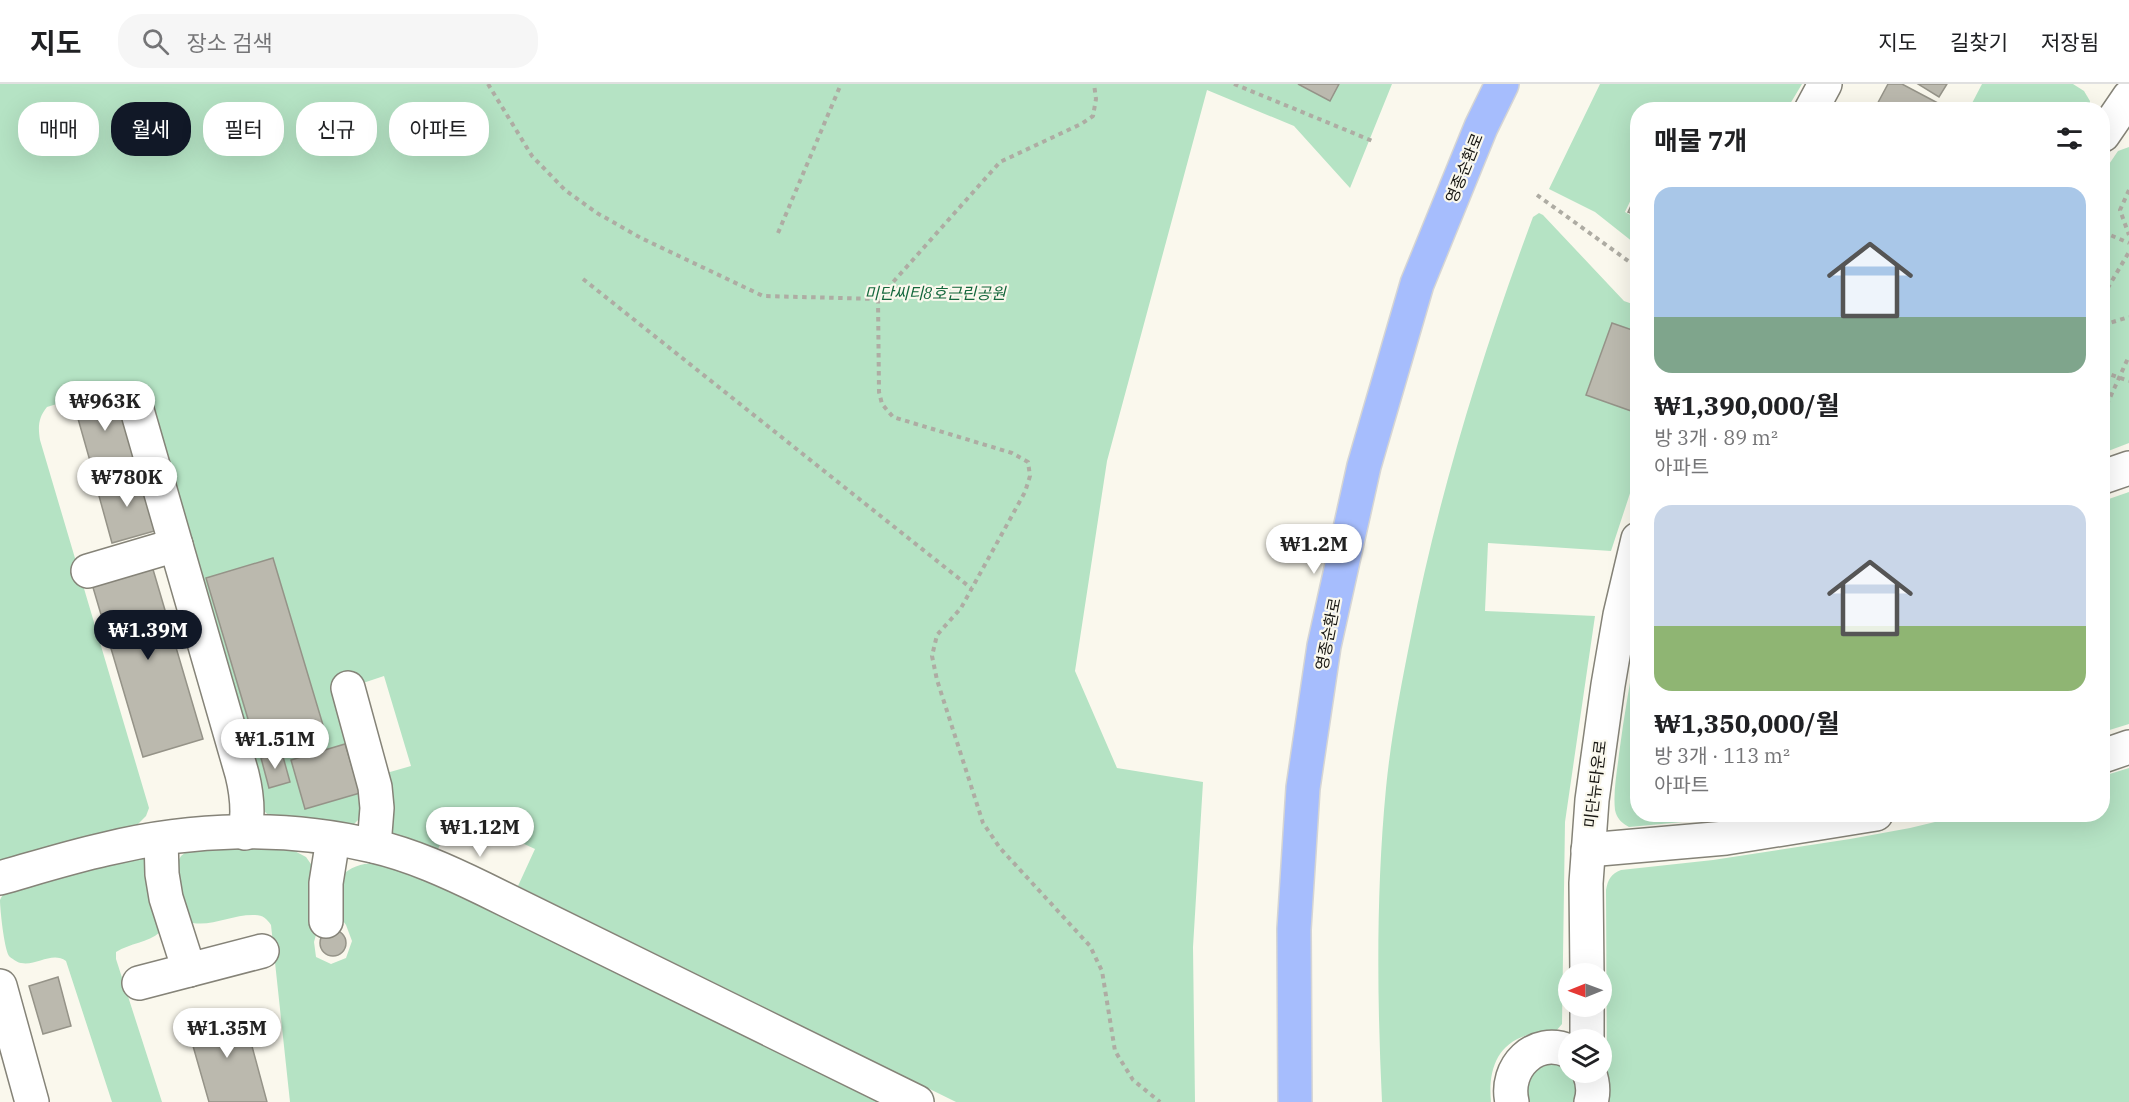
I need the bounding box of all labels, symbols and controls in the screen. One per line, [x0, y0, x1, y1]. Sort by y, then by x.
search box [118, 14, 538, 68]
text: 지도 [30, 24, 82, 61]
icon: search [139, 25, 172, 58]
text: 장소 검색 [187, 28, 273, 57]
text: 지도 [1878, 28, 1917, 56]
text: 길찾기 [1950, 28, 2008, 56]
text: 저장됨 [2041, 28, 2099, 56]
chip: 매매 [18, 102, 99, 156]
chip: 월세 [111, 102, 191, 156]
chip: 필터 [203, 102, 284, 156]
chip: 신규 [296, 102, 377, 156]
chip: 아파트 [389, 102, 489, 156]
icon: filters [2053, 122, 2086, 155]
text: 매물 7개 [1654, 123, 1747, 157]
street label: 영종순환로 [1441, 130, 1487, 206]
icon: home [1816, 226, 1924, 334]
park label: 미단씨티8호근린공원 [864, 283, 1007, 303]
pin: ₩963K [63, 381, 147, 432]
text: ₩963K [69, 387, 141, 414]
text: ₩1,390,000/월 [1654, 388, 1840, 422]
text: 방 3개 · 89 m² [1654, 424, 1778, 451]
text: 아파트 [1654, 453, 1709, 480]
pin: ₩780K [85, 457, 169, 508]
text: ₩780K [91, 463, 163, 490]
pin: ₩1.2M [1272, 524, 1356, 575]
text: ₩1.2M [1280, 530, 1348, 557]
icon: home [1816, 544, 1924, 652]
street label: 영종순환로 [1311, 596, 1345, 672]
pin: ₩1.39M [99, 610, 197, 661]
text: ₩1.39M [108, 616, 188, 643]
text: ₩1,350,000/월 [1654, 706, 1840, 740]
pin: ₩1.51M [226, 719, 324, 770]
text: ₩1.51M [235, 725, 315, 752]
street label: 미단뉴타운로 [1580, 739, 1610, 829]
text: 방 3개 · 113 m² [1654, 742, 1790, 769]
text: 아파트 [1654, 771, 1709, 798]
pin: ₩1.12M [431, 807, 529, 858]
text: ₩1.12M [440, 813, 520, 840]
north arrow [1558, 963, 1612, 1017]
map controls [1558, 963, 1612, 1083]
pin: ₩1.35M [178, 1008, 276, 1059]
text: ₩1.35M [187, 1014, 267, 1041]
button: layers [1558, 1029, 1612, 1083]

